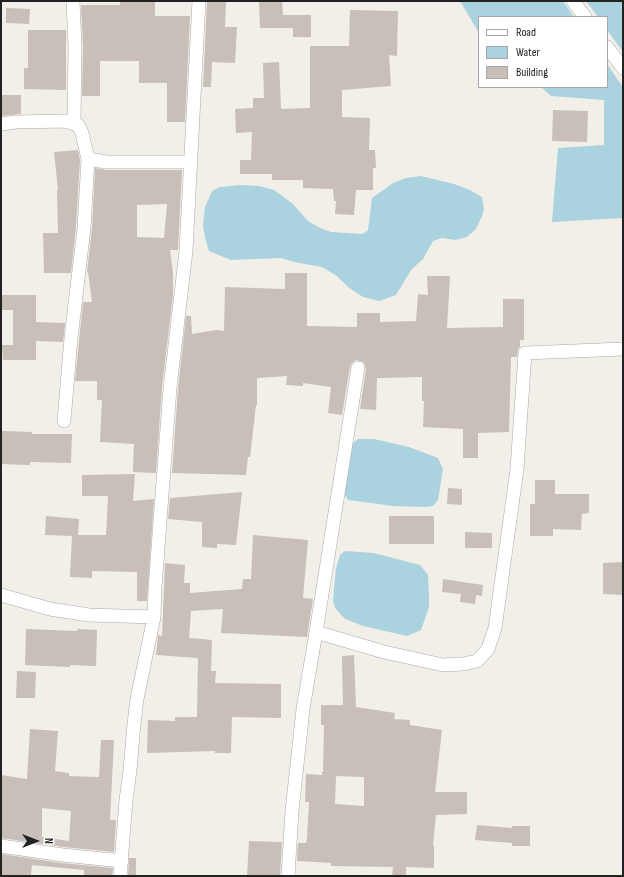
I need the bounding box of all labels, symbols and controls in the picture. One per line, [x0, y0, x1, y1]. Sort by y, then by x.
legend [478, 16, 608, 88]
text: Road [516, 25, 536, 40]
text: Water [516, 45, 540, 60]
text: Building [516, 65, 548, 80]
north arrow [16, 821, 56, 861]
text: N [42, 838, 55, 844]

